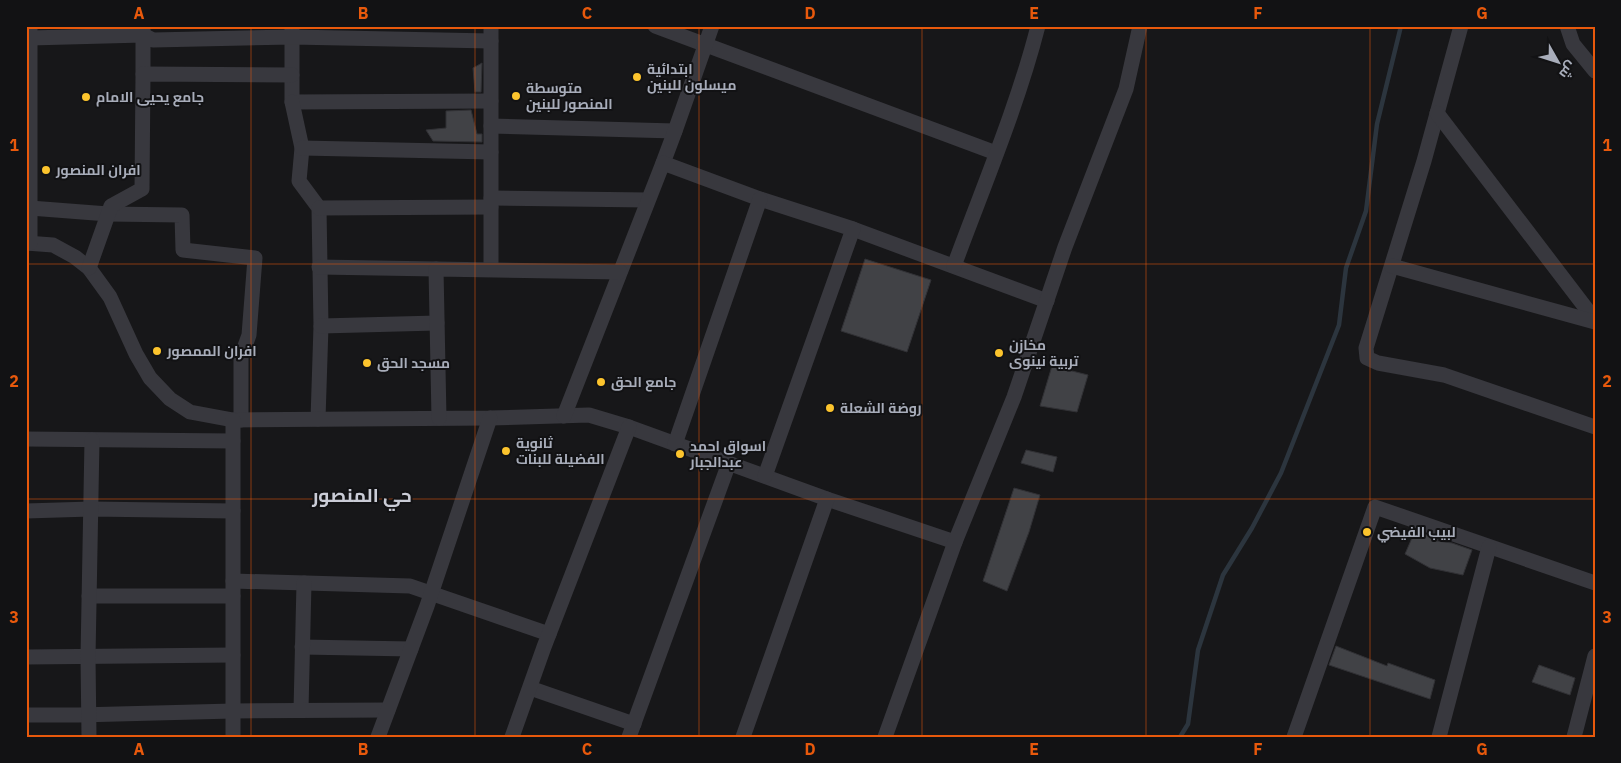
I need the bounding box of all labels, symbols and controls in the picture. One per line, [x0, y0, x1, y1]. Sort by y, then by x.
text: A [134, 3, 145, 23]
text: B [358, 3, 369, 23]
text: C [582, 3, 592, 23]
text: D [804, 3, 816, 23]
text: E [1029, 3, 1039, 23]
text: F [1253, 3, 1263, 23]
text: G [1476, 3, 1488, 23]
north arrow [1534, 38, 1584, 88]
text: ش [1555, 58, 1581, 83]
place label: ابتدائية ميسلون للبنين [647, 60, 736, 94]
marker: ابتدائية ميسلون للبنين [631, 71, 643, 83]
place label: متوسطة المنصور للبنين [526, 79, 613, 113]
place label: جامع يحيى الامام [96, 88, 204, 107]
marker: متوسطة المنصور للبنين [510, 90, 522, 102]
marker: جامع يحيى الامام [80, 91, 92, 103]
text: 1 [9, 135, 19, 155]
text: 1 [1602, 135, 1612, 155]
place label: افران المنصور [55, 161, 141, 179]
marker: افران المنصور [40, 164, 52, 176]
place label: مخازن تربية نينوى [1009, 336, 1079, 370]
place label: افران الممصور [166, 342, 257, 360]
marker: افران الممصور [151, 345, 163, 357]
marker: مخازن تربية نينوى [993, 347, 1005, 359]
place label: مسجد الحق [377, 354, 450, 372]
marker: مسجد الحق [361, 357, 373, 369]
text: 2 [9, 371, 19, 391]
text: 2 [1602, 371, 1612, 391]
place label: جامع الحق [611, 373, 676, 392]
marker: جامع الحق [595, 376, 607, 388]
place label: روضة الشعلة [840, 399, 922, 417]
marker: روضة الشعلة [824, 402, 836, 414]
place label: ثانوية الفضيلة للبنات [516, 434, 605, 468]
place label: اسواق احمد عبدالجبار [689, 437, 766, 471]
marker: ثانوية الفضيلة للبنات [500, 445, 512, 457]
marker: اسواق احمد عبدالجبار [674, 448, 686, 460]
district label: حي المنصور [311, 483, 412, 511]
place label: لبيب الفيضي [1377, 523, 1456, 543]
marker: لبيب الفيضي [1361, 526, 1373, 538]
text: 3 [9, 607, 19, 627]
text: 3 [1602, 607, 1612, 627]
text: A [134, 739, 145, 759]
text: B [358, 739, 369, 759]
text: C [582, 739, 592, 759]
text: D [804, 739, 816, 759]
text: E [1029, 739, 1039, 759]
text: F [1253, 739, 1263, 759]
text: G [1476, 739, 1488, 759]

